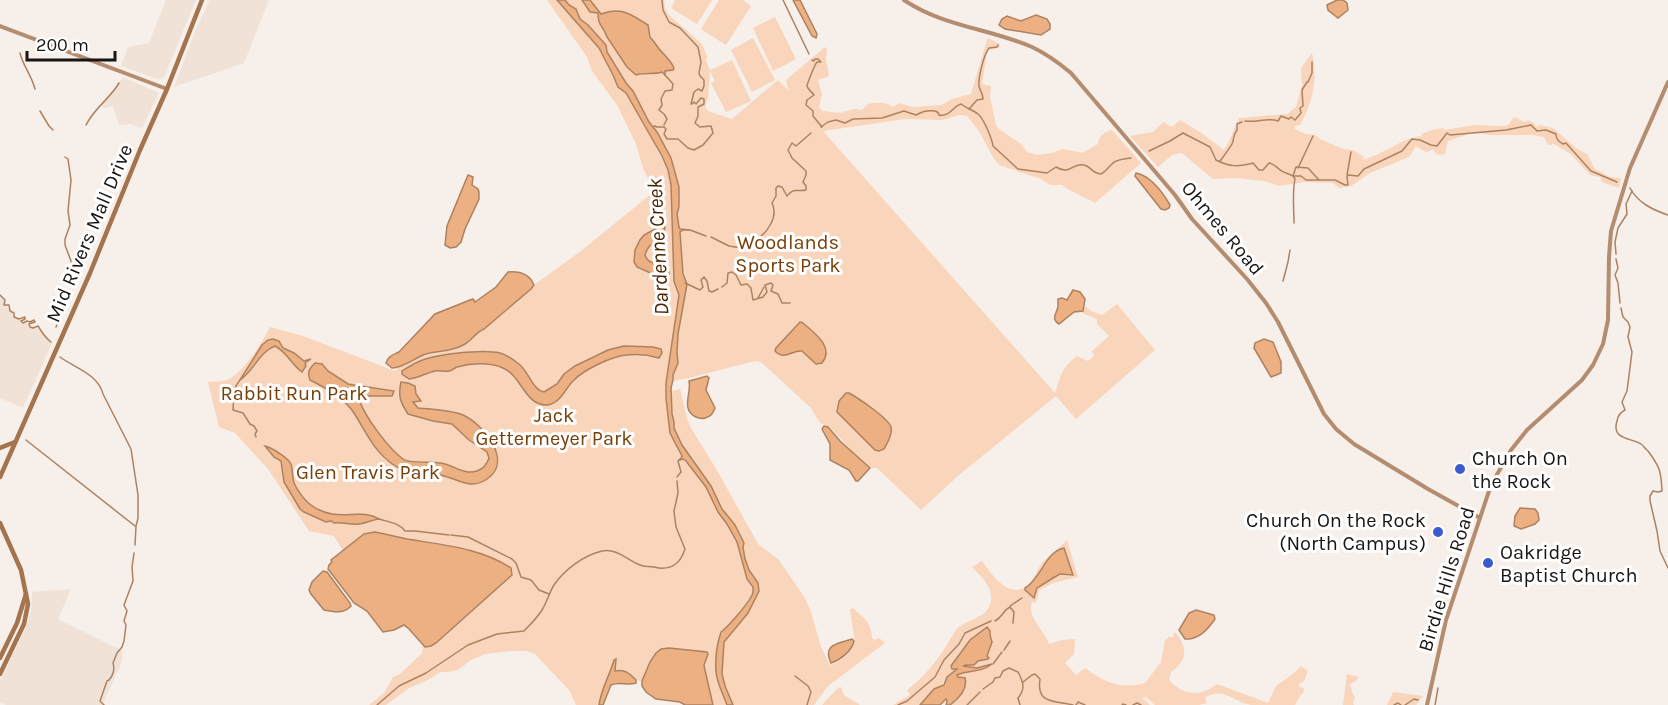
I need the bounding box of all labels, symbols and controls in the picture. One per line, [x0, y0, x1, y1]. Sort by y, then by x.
scale bar [27, 24, 116, 62]
text: 200 m [36, 34, 89, 56]
street label: Mid Rivers Mall Drive [42, 141, 137, 326]
street label: Ohmes Road [1177, 177, 1268, 280]
water label: Dardenne Creek [642, 178, 674, 316]
park label: Woodlands Sports Park [735, 231, 841, 277]
park label: Rabbit Run Park [221, 382, 367, 405]
park label: Jack Gettermeyer Park [476, 404, 632, 450]
place label: Church On the Rock [1472, 447, 1568, 493]
park label: Glen Travis Park [296, 461, 440, 484]
marker: Church On the Rock [1453, 462, 1467, 476]
street label: Birdie Hills Road [1414, 504, 1479, 654]
place label: Church On the Rock (North Campus) [1246, 509, 1426, 555]
marker: Church On the Rock (North Campus) [1431, 525, 1445, 539]
place label: Oakridge Baptist Church [1500, 541, 1637, 587]
marker: Oakridge Baptist Church [1481, 556, 1495, 570]

